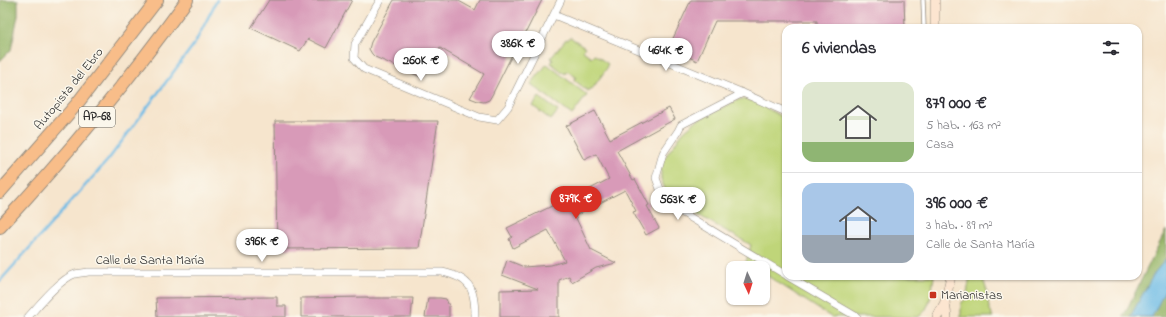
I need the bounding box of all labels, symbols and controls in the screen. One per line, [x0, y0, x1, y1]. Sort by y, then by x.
pin: 386K € [485, 31, 551, 65]
text: 386K € [501, 34, 535, 53]
text: 6 viviendas [802, 36, 876, 61]
icon: filters [1100, 37, 1122, 59]
pin: 464K € [633, 38, 699, 72]
text: 464K € [648, 41, 684, 60]
street label: Autopista del Ebro [30, 43, 108, 134]
pin: 260K € [388, 48, 454, 82]
text: 260K € [403, 51, 439, 70]
text: 879 000 € [926, 91, 987, 116]
icon: home [834, 98, 882, 146]
road number: AP-68 [79, 107, 115, 127]
text: 5 hab. · 163 m² [926, 116, 1001, 135]
text: Casa [926, 135, 954, 154]
pin: 879K € [543, 186, 609, 220]
pin: 563K € [645, 187, 711, 221]
text: 879K € [560, 189, 592, 208]
text: 563K € [659, 190, 697, 209]
text: 396 000 € [926, 191, 988, 216]
icon: home [834, 199, 882, 247]
text: 3 hab. · 89 m² [926, 216, 993, 235]
pin: 396K € [229, 229, 295, 263]
text: 396K € [245, 232, 279, 251]
text: Calle de Santa María [926, 235, 1035, 254]
street label: Calle de Santa María [96, 251, 204, 270]
north arrow [726, 261, 770, 305]
map controls [726, 261, 770, 305]
place label: Marianistas [941, 286, 1003, 305]
marker: Marianistas [928, 290, 938, 300]

